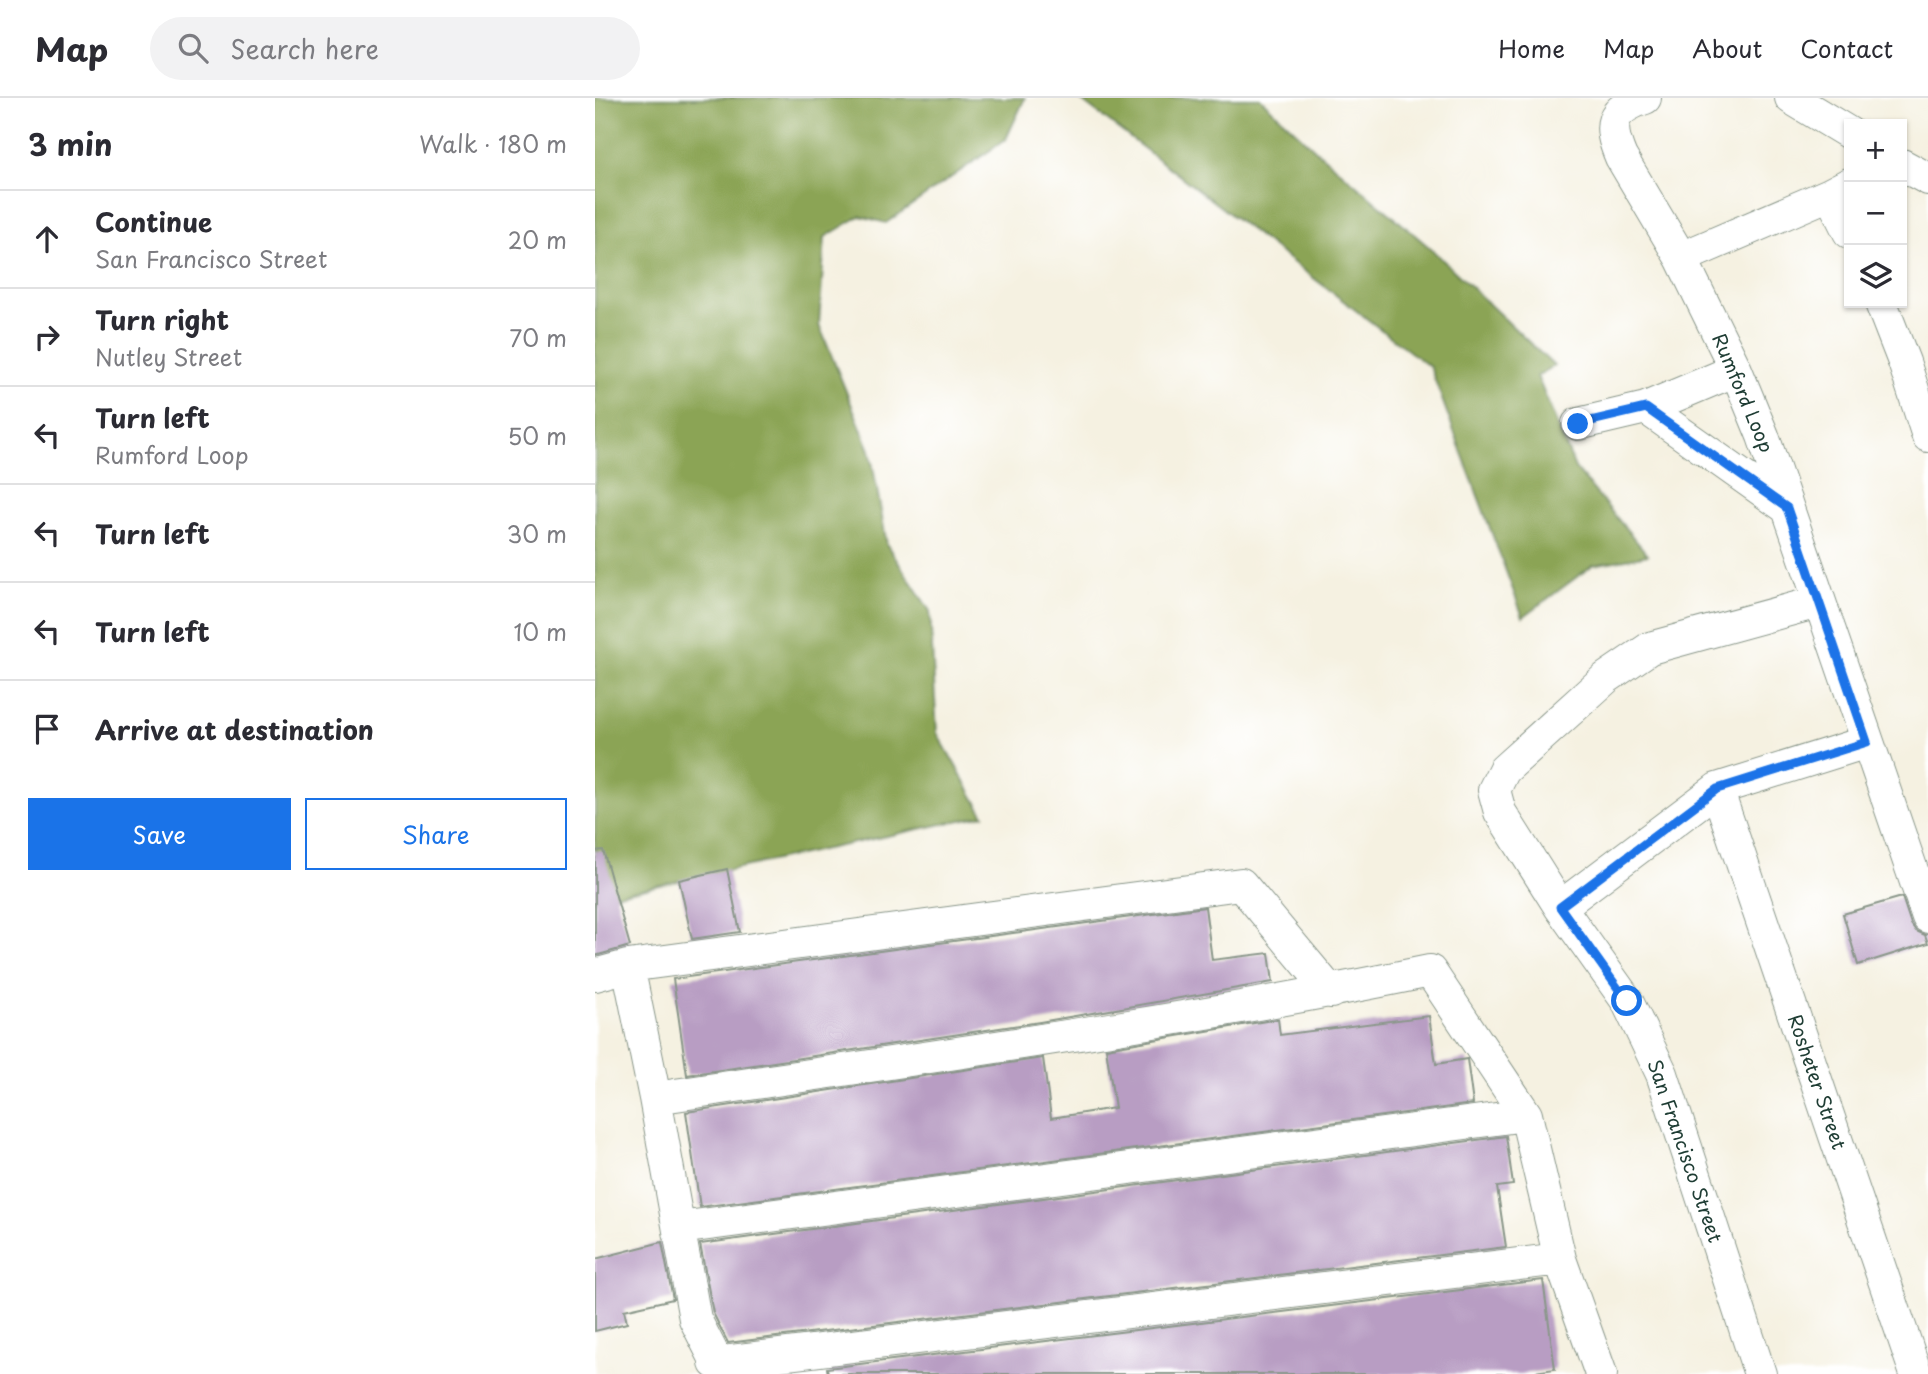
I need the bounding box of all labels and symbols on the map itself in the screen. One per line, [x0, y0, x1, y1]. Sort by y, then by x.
street label: Rumford Loop [1706, 329, 1782, 457]
route end [1562, 408, 1593, 439]
route start [1611, 985, 1642, 1016]
street label: Rosheter Street [1782, 1010, 1854, 1153]
street label: San Francisco Street [1641, 1055, 1731, 1246]

